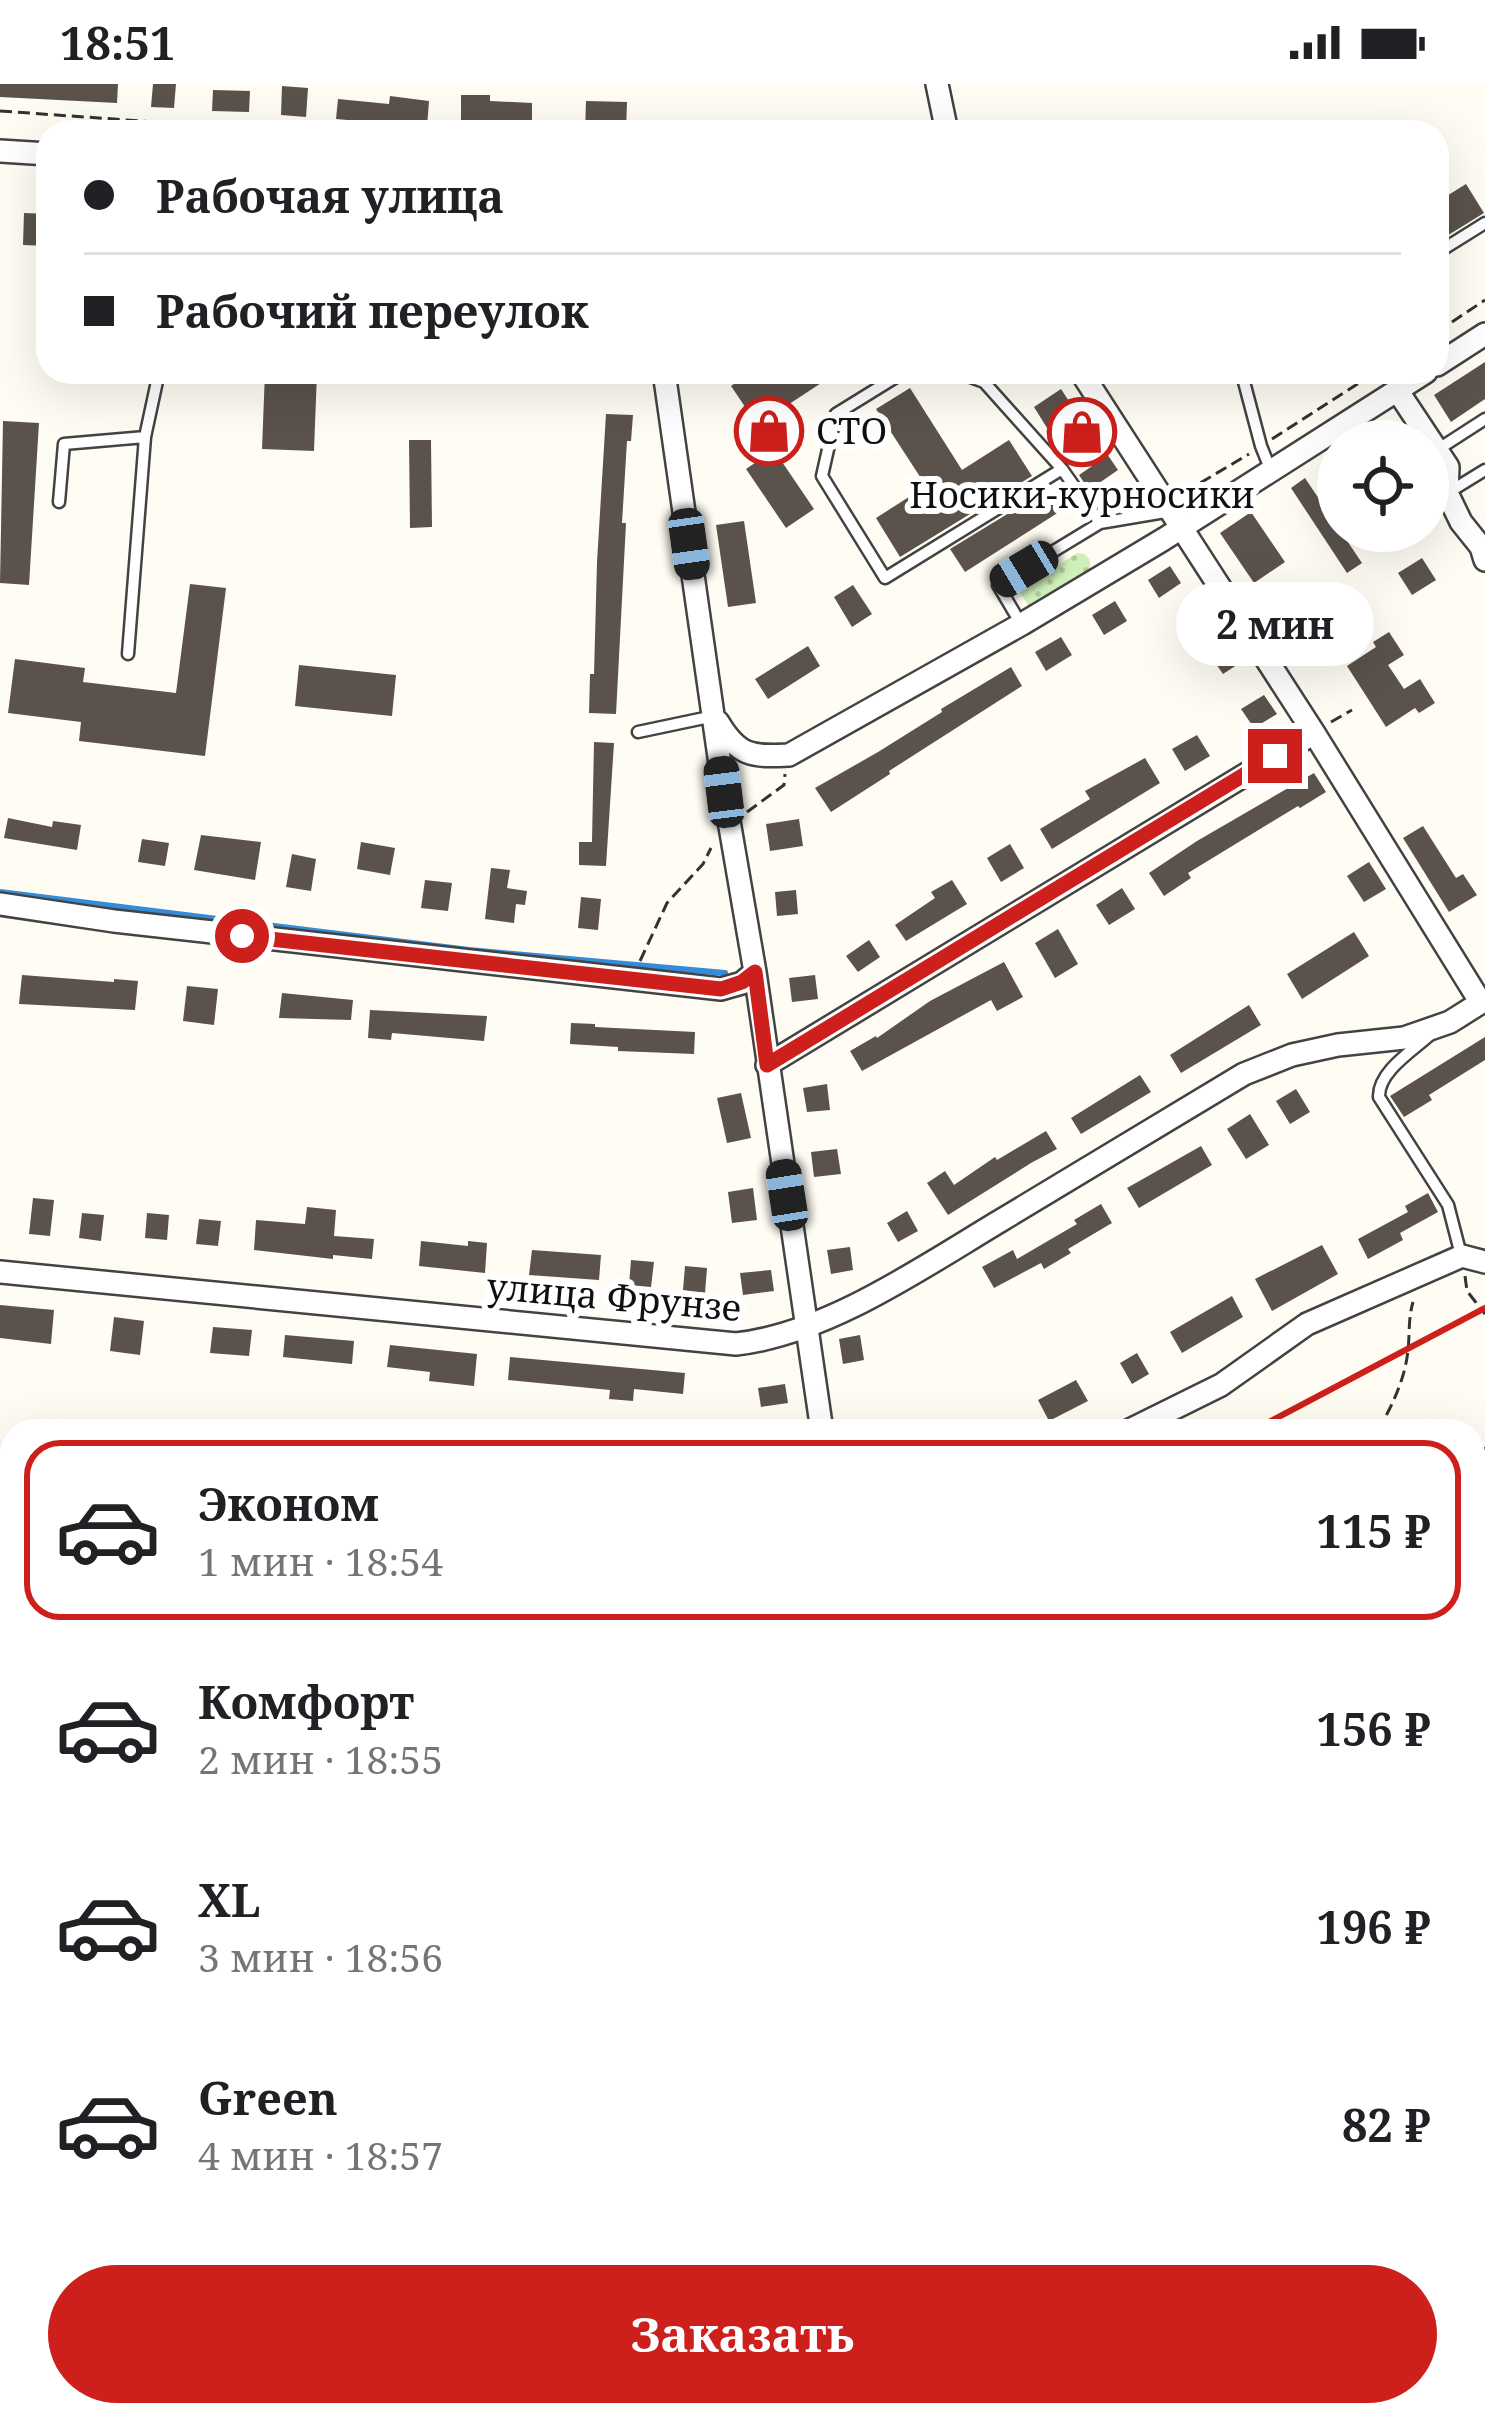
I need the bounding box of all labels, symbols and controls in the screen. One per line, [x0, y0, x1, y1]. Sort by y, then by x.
text: 18:51 [60, 12, 175, 73]
text: Рабочая улица [156, 165, 504, 226]
text: Рабочий переулок [156, 280, 589, 341]
shop icon: СТО [734, 396, 804, 466]
shop icon: Носики-курносики [1047, 397, 1117, 467]
place label: СТО [816, 406, 887, 455]
map controls [1317, 420, 1449, 552]
button: locate [1317, 420, 1449, 552]
place label: Носики-курносики [909, 470, 1255, 519]
car [666, 506, 712, 582]
car [984, 535, 1064, 603]
callout: 2 мин [1176, 582, 1374, 666]
text: 2 мин [1216, 597, 1334, 650]
route end [1248, 729, 1302, 783]
car [702, 754, 746, 830]
route start [215, 909, 269, 963]
car [764, 1157, 810, 1233]
street label: улица Фрунзе [485, 1261, 743, 1332]
text: Эконом [198, 1473, 379, 1534]
icon: car [54, 1476, 162, 1584]
text: 115 ₽ [1316, 1500, 1431, 1561]
text: 1 мин · 18:54 [198, 1534, 443, 1587]
text: Комфорт [198, 1671, 414, 1732]
icon: car [54, 1674, 162, 1782]
text: 156 ₽ [1316, 1698, 1431, 1759]
text: 2 мин · 18:55 [198, 1732, 443, 1785]
text: XL [198, 1869, 260, 1930]
icon: car [54, 1872, 162, 1980]
text: 196 ₽ [1316, 1896, 1431, 1957]
text: 3 мин · 18:56 [198, 1930, 443, 1983]
text: Green [198, 2067, 338, 2128]
icon: car [54, 2070, 162, 2178]
text: 82 ₽ [1342, 2094, 1431, 2155]
text: 4 мин · 18:57 [198, 2128, 443, 2181]
button: Заказать [48, 2265, 1437, 2403]

